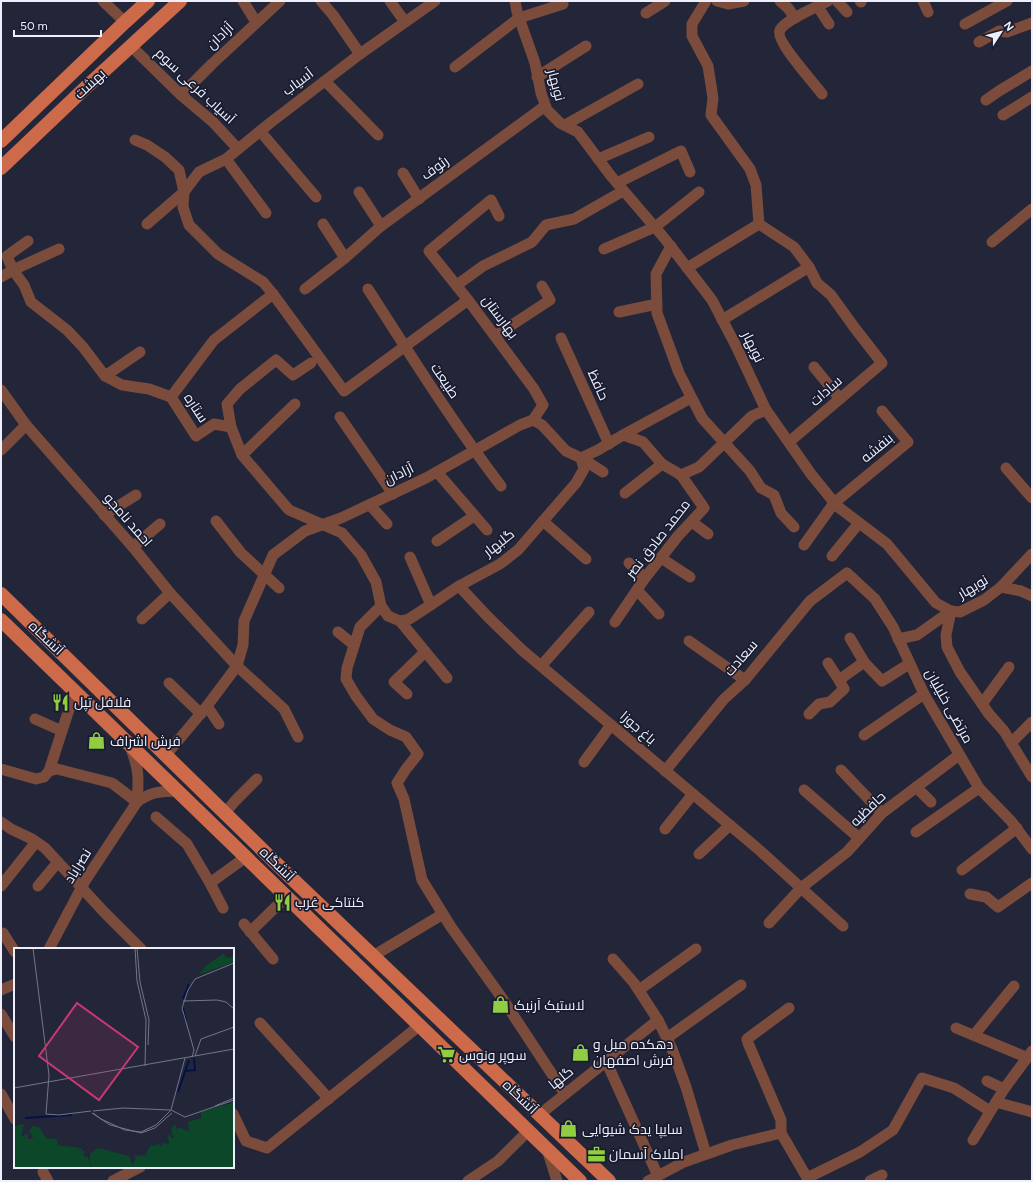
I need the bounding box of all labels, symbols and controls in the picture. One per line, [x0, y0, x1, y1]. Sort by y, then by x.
scale bar [14, 12, 101, 38]
north arrow [981, 12, 1021, 52]
text: 50 m [20, 19, 48, 33]
street label: آزادان [203, 19, 237, 53]
text: N [1001, 19, 1016, 34]
street label: آسیاب فرعی سوم [151, 45, 239, 128]
street label: بهشت [71, 65, 109, 103]
street label: آسیاب [279, 65, 317, 99]
street label: نوبهار [543, 66, 568, 103]
street label: رئوف [418, 152, 452, 184]
street label: بهارستان [478, 292, 522, 342]
street label: نوبهار [738, 328, 768, 365]
street label: طبیعت [427, 360, 463, 402]
street label: حافظ [584, 367, 612, 403]
street label: سادات [806, 372, 846, 410]
street label: ستاره [180, 390, 212, 426]
street label: بنفشه [857, 430, 897, 466]
street label: آزادان [381, 459, 417, 488]
street label: احمد نامجو [100, 490, 156, 550]
street label: محمد صادق نصر [621, 496, 694, 583]
street label: گلبهار [479, 526, 518, 561]
street label: نوبهار [954, 571, 991, 603]
street label: آتشگاه [25, 617, 67, 659]
street label: سعادت [721, 636, 761, 680]
street label: مرتضی خلیلیان [922, 666, 976, 746]
restaurant icon: فلافل تپل [51, 692, 71, 712]
place label: فلافل تپل [74, 694, 131, 712]
street label: باغ جوزا [616, 708, 660, 748]
shop icon: فرش اشراف [87, 731, 107, 751]
place label: فرش اشراف [110, 733, 181, 750]
street label: حافظیه [847, 788, 889, 830]
street label: آتشگاه [256, 843, 298, 885]
street label: نصراباد [61, 845, 95, 887]
restaurant icon: کنتاکی غرب [272, 892, 292, 912]
place label: کنتاکی غرب [295, 894, 364, 911]
inset map [14, 948, 234, 1168]
shop icon: لاستیک آرنیک [491, 995, 511, 1015]
place label: لاستیک آرنیک [514, 997, 584, 1014]
place label: دهکده مبل و فرش اصفهان [593, 1036, 673, 1069]
shop icon: دهکده مبل و فرش اصفهان [570, 1042, 590, 1062]
supermarket icon: سوپر ونوس [436, 1045, 456, 1065]
place label: سوپر ونوس [459, 1047, 526, 1065]
street label: گلها [545, 1063, 577, 1093]
street label: آتشگاه [499, 1076, 541, 1118]
shop icon: سایپا یدک شیوایی [559, 1119, 579, 1139]
place label: سایپا یدک شیوایی [582, 1121, 682, 1139]
office icon: املاک آسمان [586, 1144, 606, 1164]
place label: املاک آسمان [609, 1146, 684, 1163]

